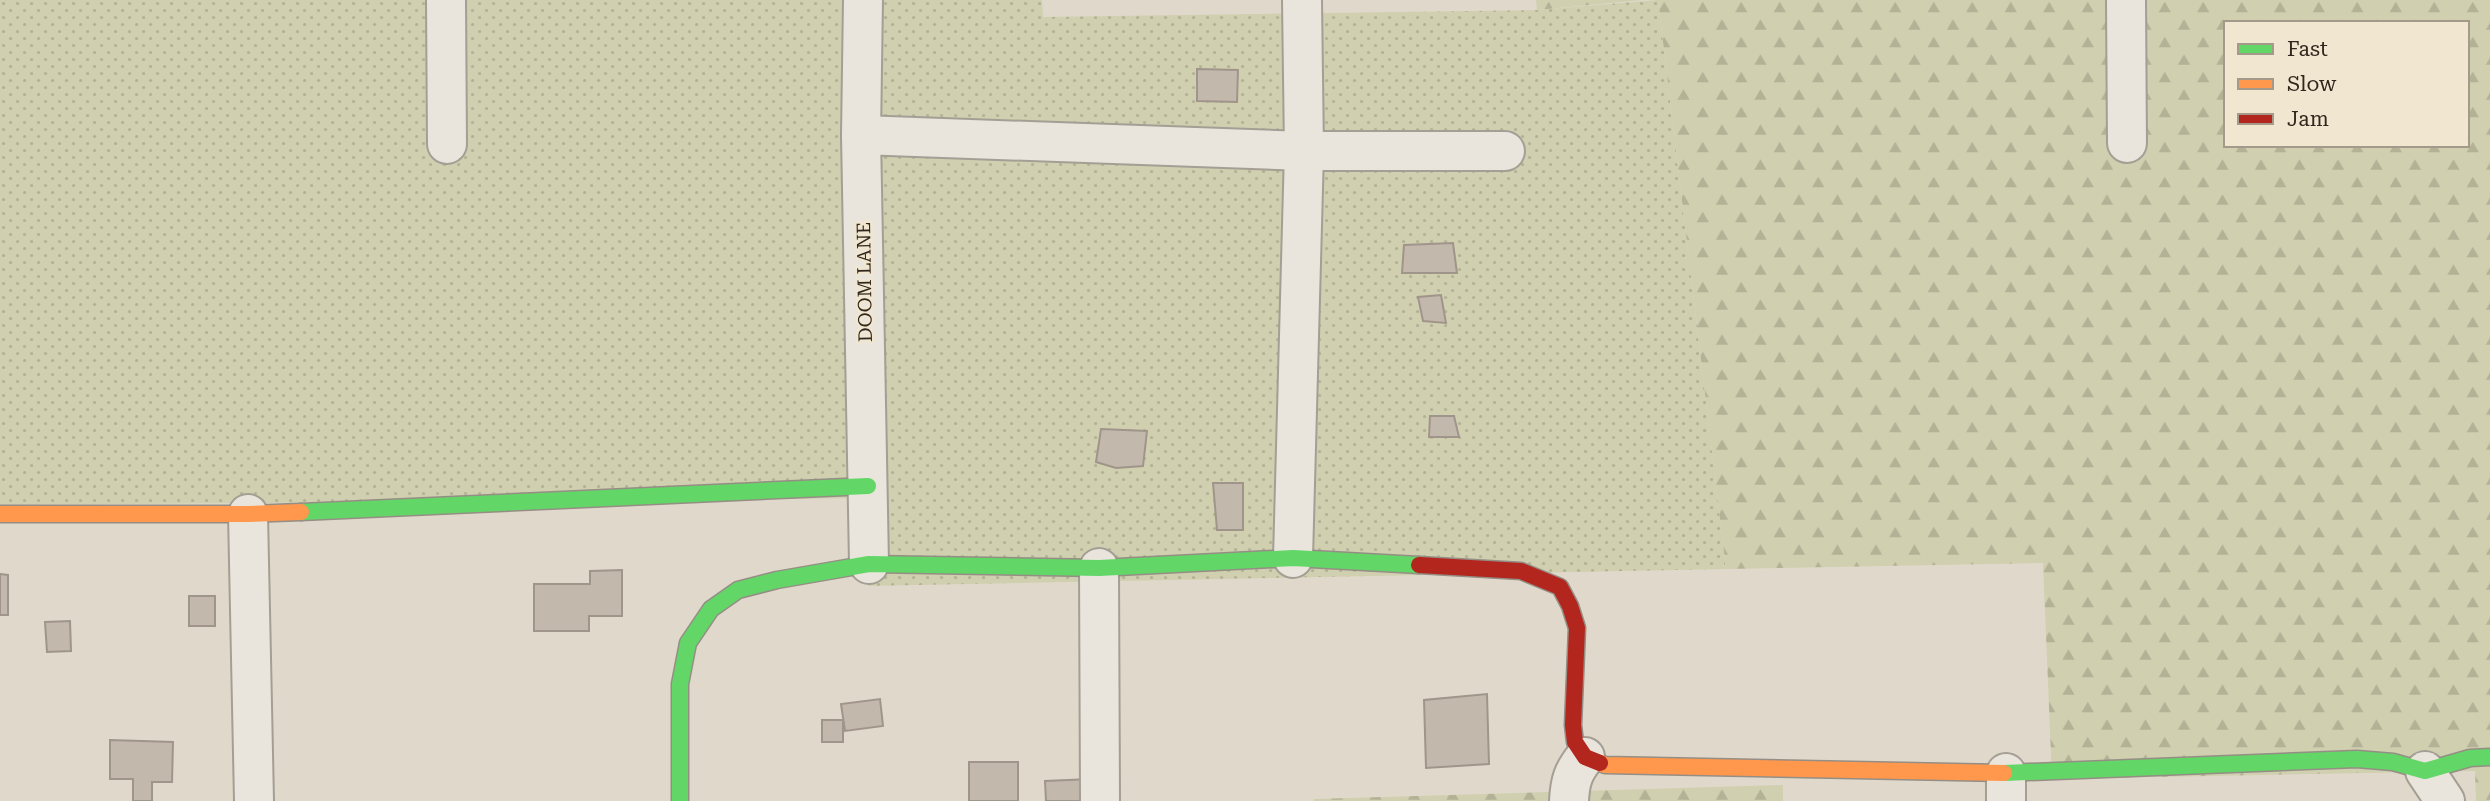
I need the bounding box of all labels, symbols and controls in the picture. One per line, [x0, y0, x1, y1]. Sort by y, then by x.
legend [2224, 21, 2469, 147]
text: Fast [2287, 37, 2328, 61]
text: Slow [2287, 72, 2337, 96]
text: Jam [2287, 107, 2329, 131]
street label: DOOM LANE [852, 222, 877, 342]

